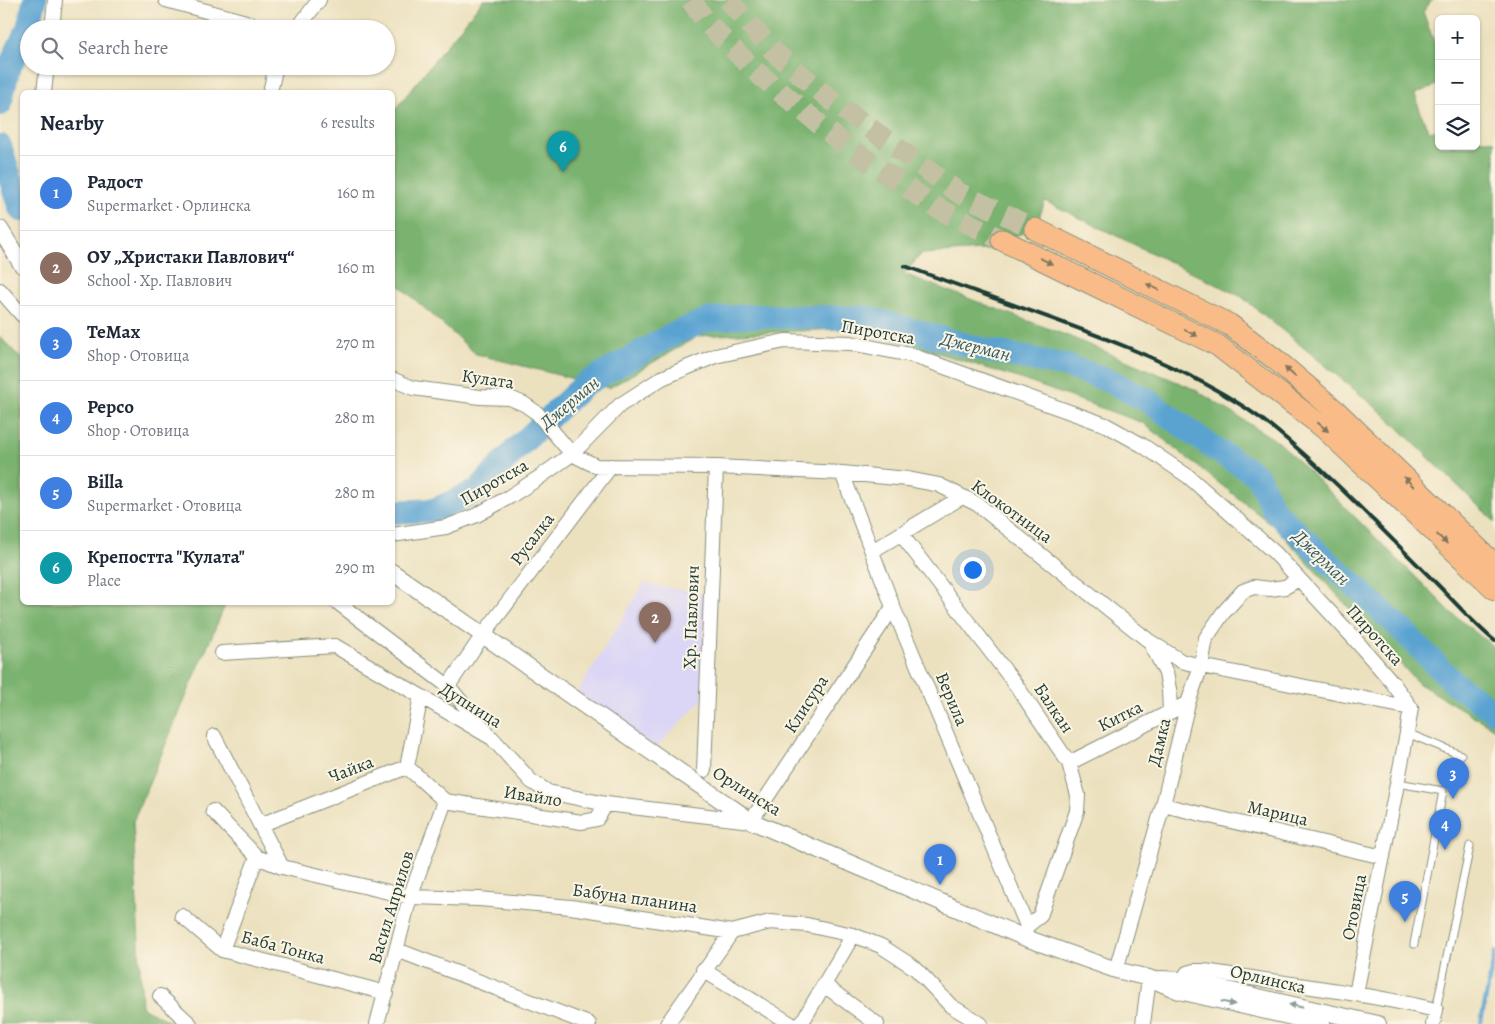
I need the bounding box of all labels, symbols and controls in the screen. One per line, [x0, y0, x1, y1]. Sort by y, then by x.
map controls [1435, 15, 1480, 150]
button: + [1435, 15, 1480, 60]
search box [20, 20, 395, 75]
icon: search [38, 34, 66, 62]
text: Search here [78, 35, 168, 61]
button: − [1435, 60, 1480, 105]
button: layers [1435, 105, 1480, 150]
text: Nearby [40, 109, 103, 137]
text: 6 results [321, 112, 375, 134]
pin: 6 [547, 131, 579, 172]
text: Радост [87, 169, 143, 195]
text: 1 [53, 182, 59, 204]
text: 160 m [337, 182, 375, 204]
text: Supermarket · Орлинска [87, 195, 251, 217]
text: ОУ „Христаки Павлович“ [87, 244, 295, 270]
text: 2 [52, 257, 60, 279]
text: 160 m [337, 257, 375, 279]
one-way arrow [1039, 258, 1053, 266]
text: School · Хр. Павлович [87, 270, 232, 292]
one-way arrow [1145, 283, 1160, 291]
street label: Пиротска [839, 314, 918, 350]
text: TeMax [87, 319, 140, 345]
water label: Джерман [936, 325, 1013, 368]
one-way arrow [1184, 329, 1199, 337]
text: 3 [53, 332, 59, 354]
text: 270 m [336, 332, 375, 354]
text: Shop · Отовица [87, 345, 189, 367]
street label: Кулата [460, 363, 516, 395]
one-way arrow [1284, 367, 1297, 378]
water label: Джерман [533, 370, 605, 437]
text: Pepco [87, 394, 134, 420]
text: 4 [52, 407, 60, 429]
text: 280 m [335, 407, 375, 429]
text: Shop · Отовица [87, 420, 189, 442]
one-way arrow [1317, 422, 1330, 433]
street label: Пиротска [456, 453, 533, 511]
text: Billa [87, 469, 124, 495]
street label: Клокотница [967, 473, 1058, 549]
one-way arrow [1404, 476, 1416, 488]
text: 5 [53, 482, 59, 504]
text: 280 m [335, 482, 375, 504]
text: Supermarket · Отовица [87, 495, 242, 517]
street label: Русалка [504, 507, 560, 570]
water label: Джерман [1285, 522, 1356, 592]
one-way arrow [1435, 533, 1447, 545]
text: Крепостта "Кулата" [87, 544, 245, 570]
text: 6 [52, 557, 60, 579]
text: 290 m [335, 557, 375, 579]
your location [960, 557, 986, 583]
street label: Хр. Павлович [677, 565, 705, 669]
text: Place [87, 570, 121, 592]
street label: Пиротска [1341, 599, 1409, 671]
pin: 2 [639, 602, 671, 643]
street label: Верила [930, 669, 974, 730]
street label: Клисура [778, 670, 834, 738]
street label: Дупница [435, 676, 507, 734]
street label: Балкан [1028, 678, 1080, 738]
street label: Китка [1093, 694, 1147, 737]
street label: Дамка [1141, 715, 1177, 769]
street label: Чайка [325, 749, 378, 789]
pin: 3 [1437, 758, 1469, 799]
street label: Орлинска [708, 760, 787, 822]
street label: Ивайло [502, 780, 564, 812]
street label: Марица [1245, 794, 1311, 832]
pin: 4 [1429, 809, 1461, 850]
pin: 1 [924, 844, 956, 885]
street label: Васил Априлов [362, 848, 420, 966]
street label: Отовица [1336, 871, 1372, 942]
street label: Бабуна планина [571, 877, 700, 919]
pin: 5 [1389, 881, 1421, 922]
street label: Баба Тонка [238, 924, 328, 970]
street label: Орлинска [1228, 959, 1309, 1000]
one-way arrow [1221, 999, 1236, 1007]
one-way arrow [1289, 1002, 1304, 1010]

